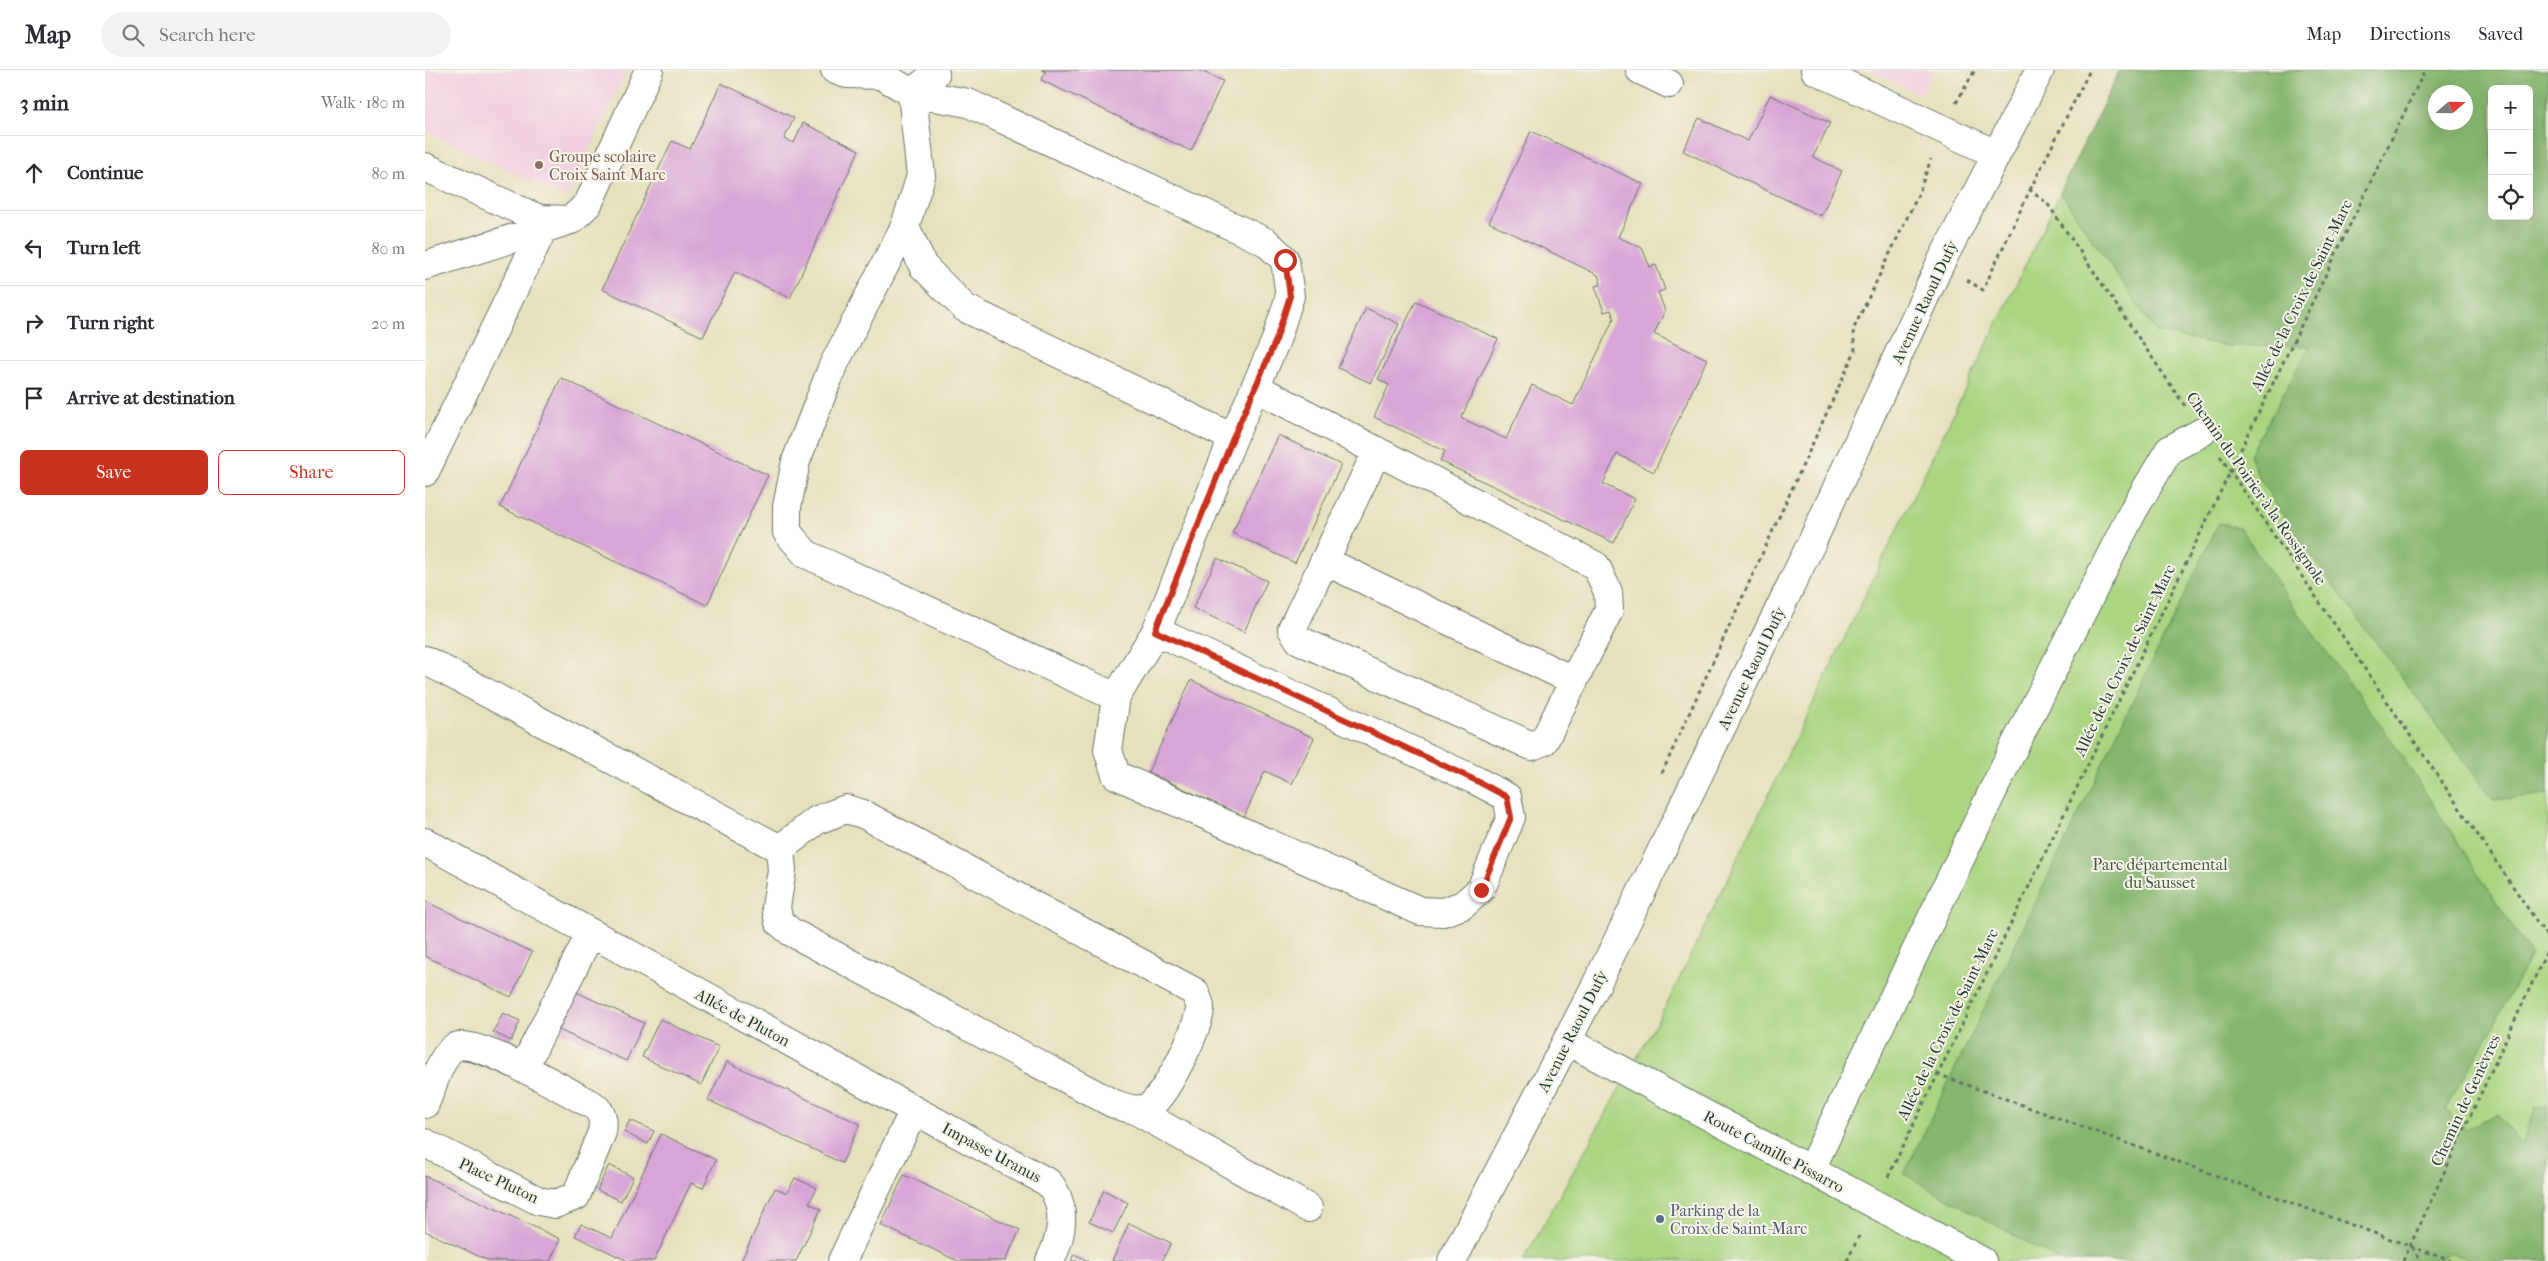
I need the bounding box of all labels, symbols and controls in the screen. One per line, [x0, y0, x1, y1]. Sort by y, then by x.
search box [101, 12, 451, 57]
text: Map [25, 21, 71, 49]
icon: search [119, 21, 147, 49]
text: Search here [159, 24, 255, 46]
text: Map [2307, 24, 2341, 45]
text: Directions [2369, 24, 2450, 45]
text: Saved [2478, 24, 2523, 45]
north arrow [2428, 85, 2473, 130]
map controls [2488, 85, 2533, 220]
button: + [2488, 85, 2533, 130]
text: 3 min [20, 91, 69, 115]
text: Walk · 180 m [321, 93, 405, 112]
button: − [2488, 130, 2533, 175]
place label: Groupe scolaire Croix Saint Marc [549, 147, 665, 184]
icon: ahead [20, 159, 48, 187]
marker: Groupe scolaire Croix Saint Marc [533, 159, 545, 171]
text: Continue [67, 162, 143, 184]
text: 80 m [371, 164, 405, 183]
button: locate [2488, 175, 2533, 220]
street label: Allée de la Croix de Saint-Marc [2246, 196, 2356, 395]
icon: left [20, 234, 48, 262]
text: Turn left [67, 237, 141, 259]
street label: Avenue Raoul Dufy [1887, 237, 1962, 368]
text: 80 m [371, 239, 405, 258]
route start [1274, 249, 1297, 272]
icon: right [20, 309, 48, 337]
text: Turn right [67, 312, 154, 334]
text: 20 m [371, 314, 405, 333]
icon: arrive [20, 384, 48, 412]
text: Arrive at destination [67, 387, 235, 409]
street label: Chemin du Poirier à la Rossignole [2183, 388, 2331, 588]
button: Save [20, 450, 208, 495]
button: Share [218, 450, 405, 495]
street label: Allée de la Croix de Saint-Marc [2069, 561, 2179, 760]
street label: Avenue Raoul Dufy [1713, 603, 1790, 734]
park label: Parc départemental du Sausset [2092, 855, 2228, 892]
route end [1470, 879, 1493, 902]
street label: Allée de la Croix de Saint-Marc [1892, 925, 2002, 1124]
street label: Avenue Raoul Dufy [1533, 967, 1612, 1096]
street label: Allée de Pluton [691, 984, 794, 1051]
street label: Chemin de Genèvres [2427, 1031, 2504, 1169]
street label: Route Camille Pissarro [1700, 1106, 1847, 1197]
street label: Impasse Uranus [939, 1118, 1045, 1187]
street label: Place Pluton [456, 1154, 542, 1208]
place label: Parking de la Croix de Saint-Marc [1670, 1201, 1807, 1238]
marker: Parking de la Croix de Saint-Marc [1654, 1213, 1666, 1225]

